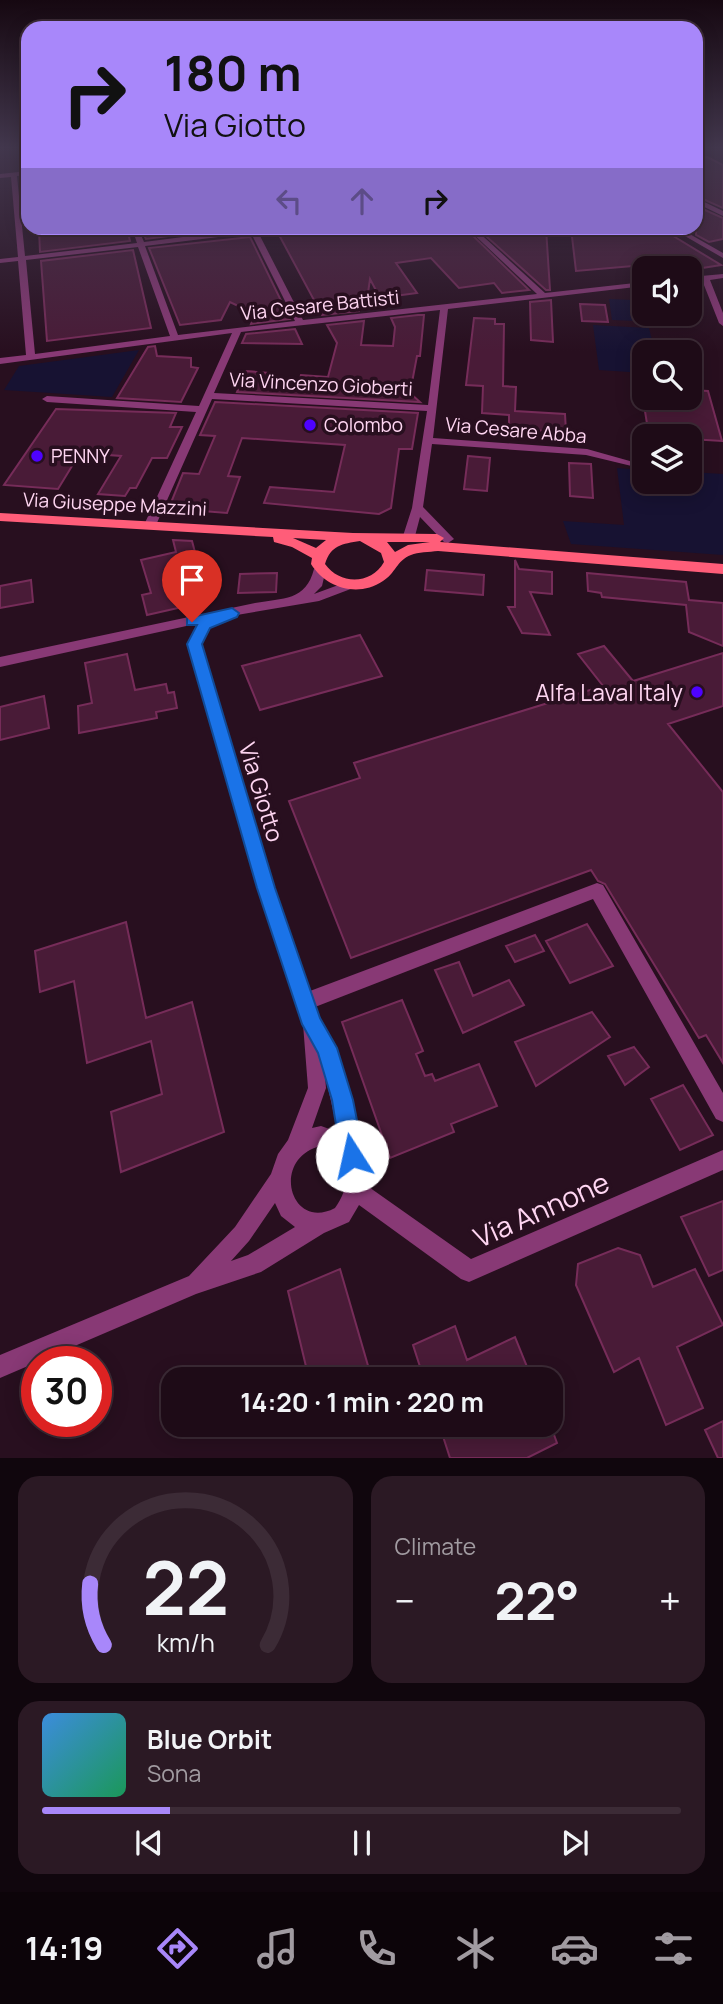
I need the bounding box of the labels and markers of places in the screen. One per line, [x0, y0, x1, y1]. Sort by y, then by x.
place label: Colombo [324, 412, 403, 438]
marker: Colombo [302, 417, 318, 433]
place label: PENNY [51, 443, 110, 469]
marker: PENNY [29, 448, 45, 464]
pin [162, 550, 222, 622]
place label: Alfa Laval Italy [535, 676, 683, 708]
marker: Alfa Laval Italy [689, 684, 705, 700]

